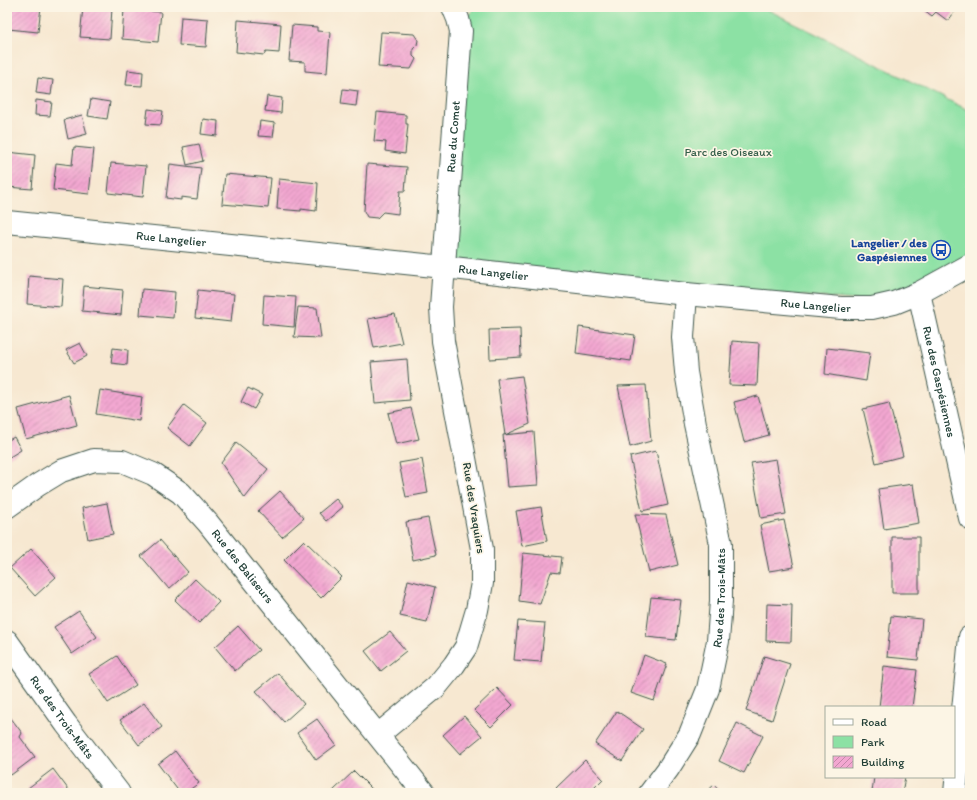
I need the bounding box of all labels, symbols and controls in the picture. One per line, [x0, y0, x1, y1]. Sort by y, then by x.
street label: Rue du Comet [444, 100, 463, 173]
park label: Parc des Oiseaux [684, 145, 772, 159]
street label: Rue Langelier [135, 228, 207, 249]
place label: Langelier / des Gaspésiennes [851, 236, 928, 265]
bus stop icon: Langelier / des Gaspésiennes [930, 239, 952, 261]
street label: Rue Langelier [458, 262, 529, 283]
street label: Rue Langelier [780, 296, 851, 315]
street label: Rue des Gaspésiennes [920, 325, 959, 439]
street label: Rue des Vraquiers [460, 461, 488, 555]
street label: Rue des Baliseurs [209, 526, 277, 606]
street label: Rue des Trois-Mâts [710, 548, 728, 649]
street label: Rue des Trois-Mâts [27, 673, 97, 762]
legend [825, 706, 955, 778]
text: Road [861, 715, 887, 729]
text: Park [861, 735, 885, 749]
text: Building [861, 755, 905, 769]

